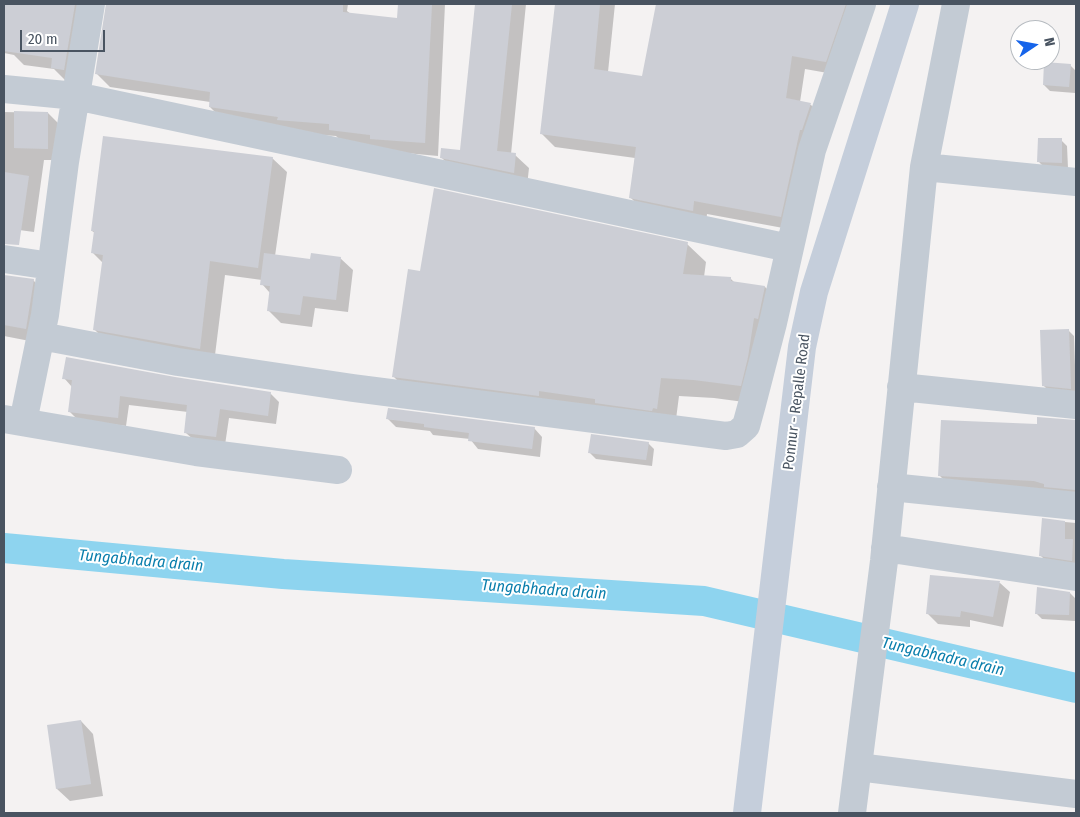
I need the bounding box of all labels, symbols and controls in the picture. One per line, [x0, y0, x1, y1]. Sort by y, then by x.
scale bar [22, 20, 108, 52]
north arrow [1010, 20, 1060, 70]
text: 20 m [28, 30, 58, 48]
text: N [1040, 36, 1058, 48]
street label: Ponnur - Repalle Road [780, 333, 814, 471]
water label: Tungabhadra drain [78, 546, 204, 576]
water label: Tungabhadra drain [481, 576, 607, 604]
water label: Tungabhadra drain [880, 634, 1006, 680]

